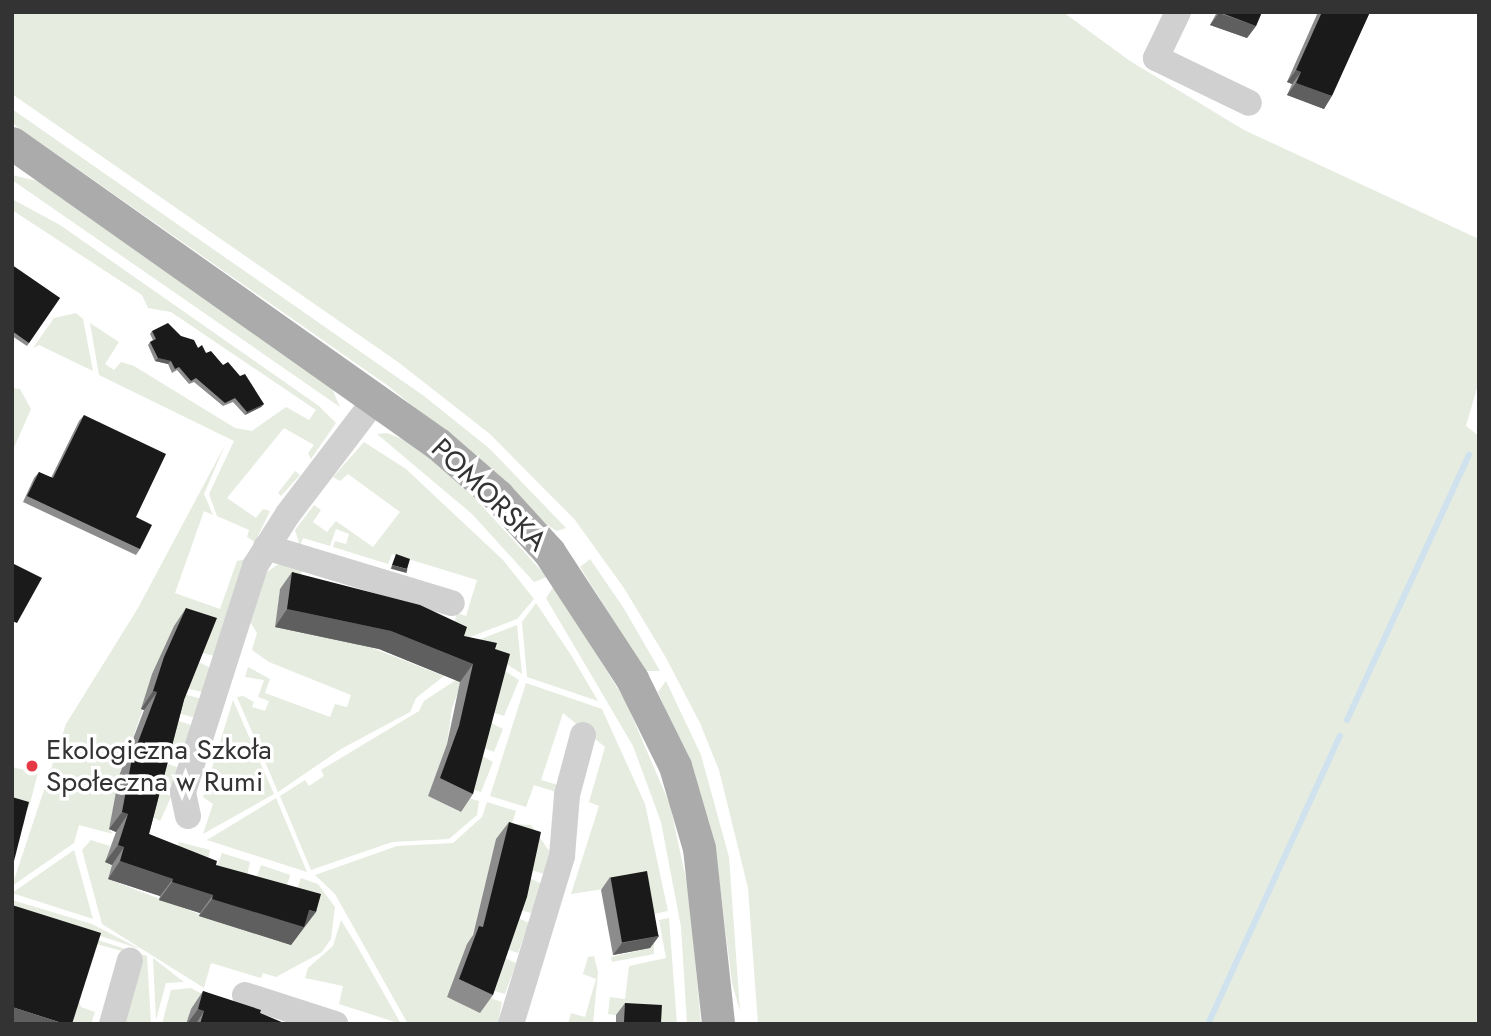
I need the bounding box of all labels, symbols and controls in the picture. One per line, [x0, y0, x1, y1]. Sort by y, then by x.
street label: POMORSKA [424, 432, 554, 558]
place label: Ekologiczna Szkoła Społeczna w Rumi [46, 733, 272, 799]
marker: Ekologiczna Szkoła Społeczna w Rumi [24, 758, 40, 774]

